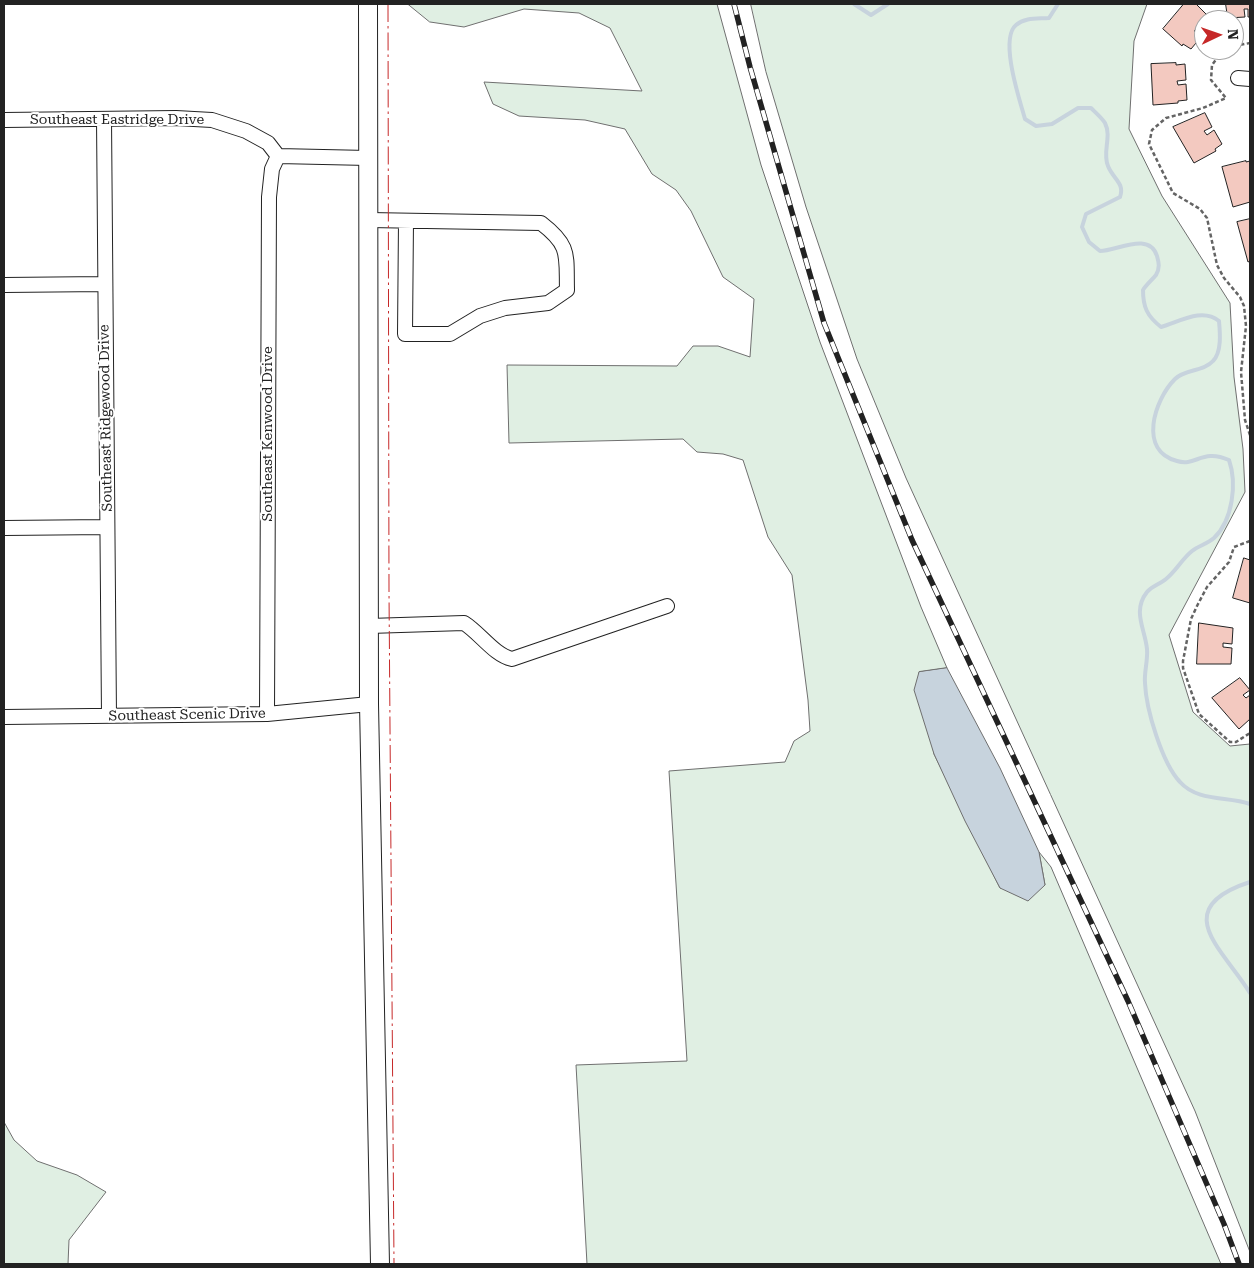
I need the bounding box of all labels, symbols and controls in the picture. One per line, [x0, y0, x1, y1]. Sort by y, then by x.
north arrow [1194, 10, 1244, 60]
text: N [1225, 28, 1241, 40]
street label: Southeast Eastridge Drive [30, 112, 204, 128]
street label: Southeast Ridgewood Drive [96, 324, 116, 512]
street label: Southeast Kenwood Drive [260, 346, 276, 522]
street label: Southeast Scenic Drive [108, 705, 266, 725]

